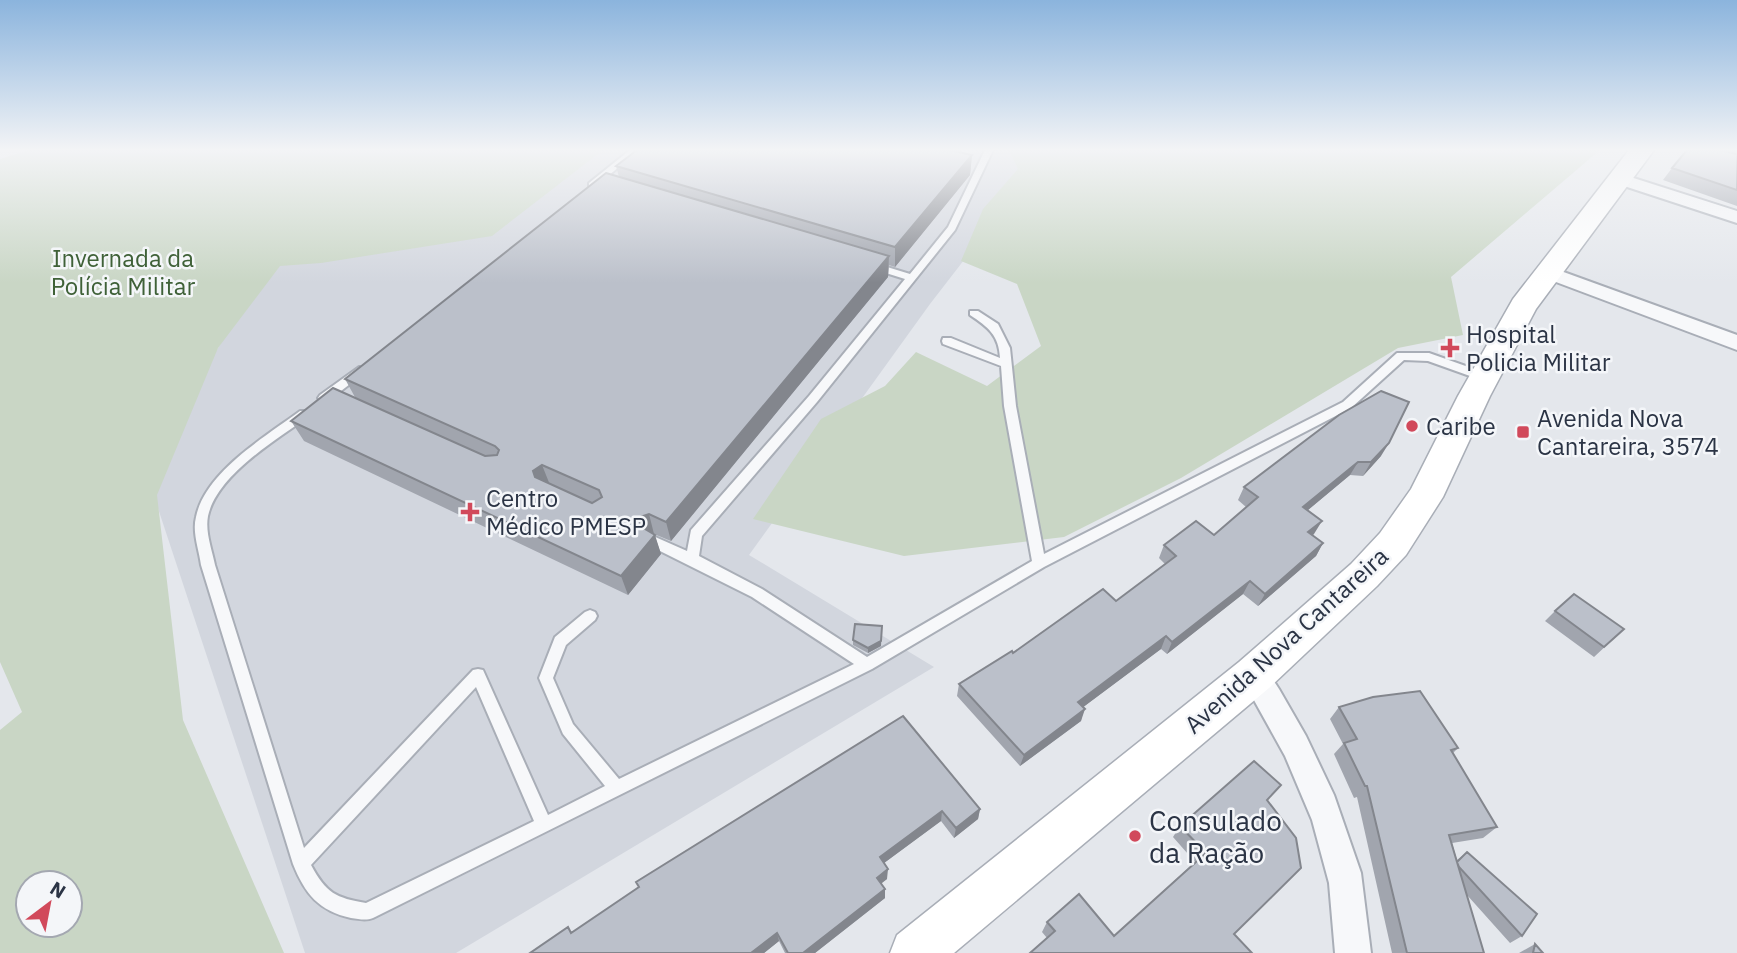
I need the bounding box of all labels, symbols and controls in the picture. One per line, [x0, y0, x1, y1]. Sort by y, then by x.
park label: Invernada da Polícia Militar [51, 242, 196, 302]
place label: Hospital Policia Militar [1466, 318, 1611, 378]
marker: Hospital Policia Militar [1440, 338, 1460, 358]
place label: Avenida Nova Cantareira, 3574 [1537, 402, 1719, 462]
place label: Caribe [1426, 410, 1496, 442]
marker: Caribe [1404, 418, 1420, 434]
marker: Avenida Nova Cantareira, 3574 [1515, 424, 1531, 440]
place label: Centro Médico PMESP [486, 482, 646, 542]
marker: Centro Médico PMESP [460, 502, 480, 522]
street label: Avenida Nova Cantareira [1177, 540, 1395, 740]
place label: Consulado da Ração [1149, 802, 1282, 871]
marker: Consulado da Ração [1127, 828, 1143, 844]
north arrow [14, 869, 84, 939]
text: N [46, 876, 70, 903]

